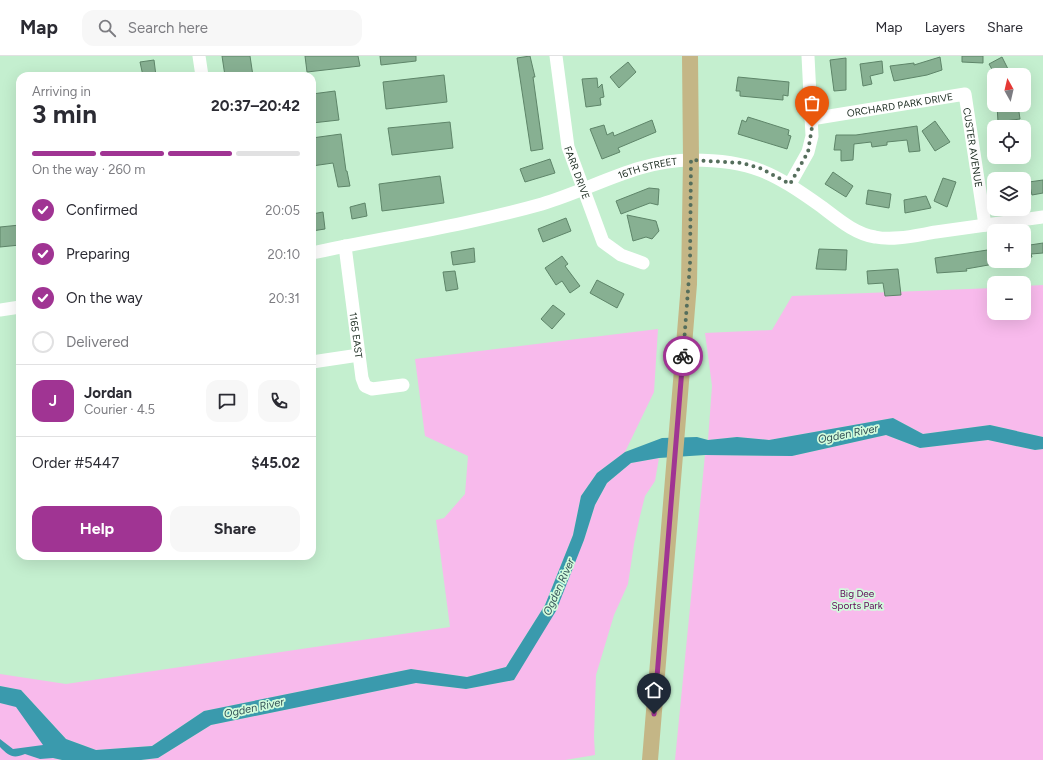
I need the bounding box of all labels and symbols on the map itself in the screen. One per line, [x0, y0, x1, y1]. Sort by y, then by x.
north arrow [987, 68, 1031, 112]
pin [795, 86, 829, 127]
street label: ORCHARD PARK DRIVE [846, 90, 954, 120]
street label: CUSTER AVENUE [961, 107, 986, 188]
street label: FARR DRIVE [562, 144, 593, 201]
street label: 16TH STREET [616, 154, 678, 181]
street label: 1165 EAST [347, 311, 366, 360]
courier [663, 336, 703, 376]
water label: Ogden River [817, 422, 880, 446]
water label: Ogden River [541, 555, 578, 618]
park label: Big Dee Sports Park [831, 587, 883, 612]
pin [637, 673, 671, 714]
water label: Ogden River [223, 695, 286, 721]

